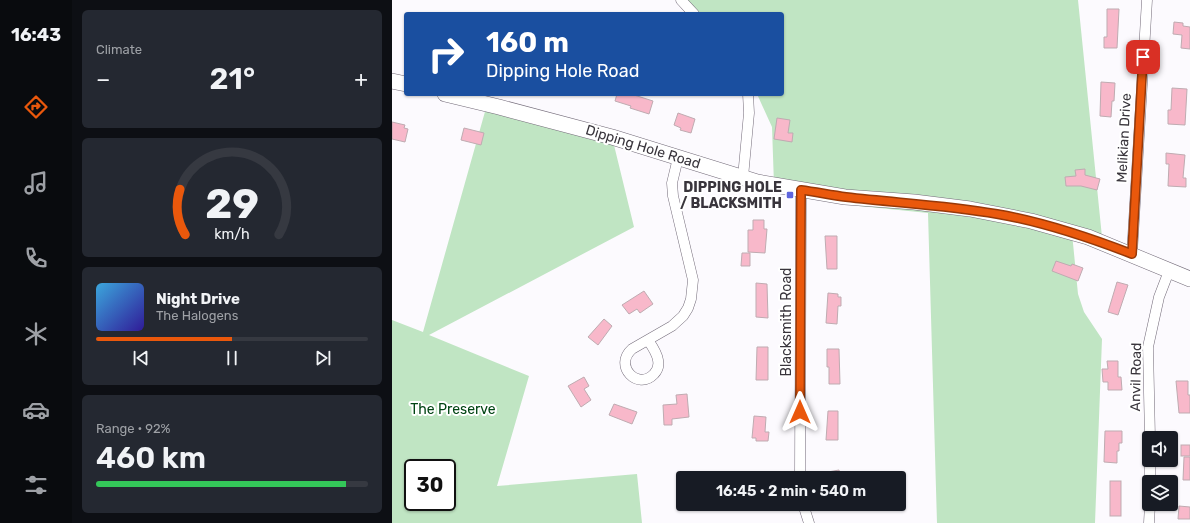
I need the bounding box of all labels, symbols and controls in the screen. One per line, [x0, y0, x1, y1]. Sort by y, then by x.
text: 16:43 [11, 24, 61, 46]
text: 160 m [486, 26, 569, 59]
icon: right [420, 28, 472, 80]
pin [1126, 40, 1160, 74]
text: Climate [96, 42, 142, 57]
icon: arrive [1132, 46, 1154, 68]
text: Dipping Hole Road [486, 60, 639, 82]
text: 21° [210, 61, 255, 97]
text: − [96, 66, 110, 93]
text: + [354, 66, 368, 93]
icon: directions [22, 93, 50, 121]
street label: Melikian Drive [1113, 93, 1135, 183]
street label: Dipping Hole Road [583, 121, 703, 173]
icon: music [22, 169, 50, 197]
text: 29 [205, 179, 259, 228]
place label: DIPPING HOLE / BLACKSMITH [680, 179, 782, 212]
marker: DIPPING HOLE / BLACKSMITH [785, 190, 795, 200]
text: km/h [214, 226, 250, 243]
icon: phone [22, 244, 50, 272]
street label: Blacksmith Road [778, 268, 795, 376]
text: Night Drive [156, 290, 240, 308]
text: The Halogens [156, 308, 238, 323]
icon: climate [22, 320, 50, 348]
street label: Anvil Road [1127, 342, 1145, 412]
icon: previous [130, 347, 152, 369]
icon: pause [221, 347, 243, 369]
icon: next [312, 347, 334, 369]
position arrow [779, 391, 821, 433]
icon: car [22, 396, 50, 424]
park label: The Preserve [410, 401, 496, 418]
text: Range · 92% [96, 421, 171, 436]
map controls [1142, 431, 1178, 511]
button: sound [1142, 431, 1178, 467]
text: 460 km [96, 440, 206, 476]
speed limit sign: 30 [404, 459, 456, 511]
icon: filters [22, 471, 50, 499]
button: layers [1142, 475, 1178, 511]
text: 16:45 · 2 min · 540 m [716, 482, 866, 500]

